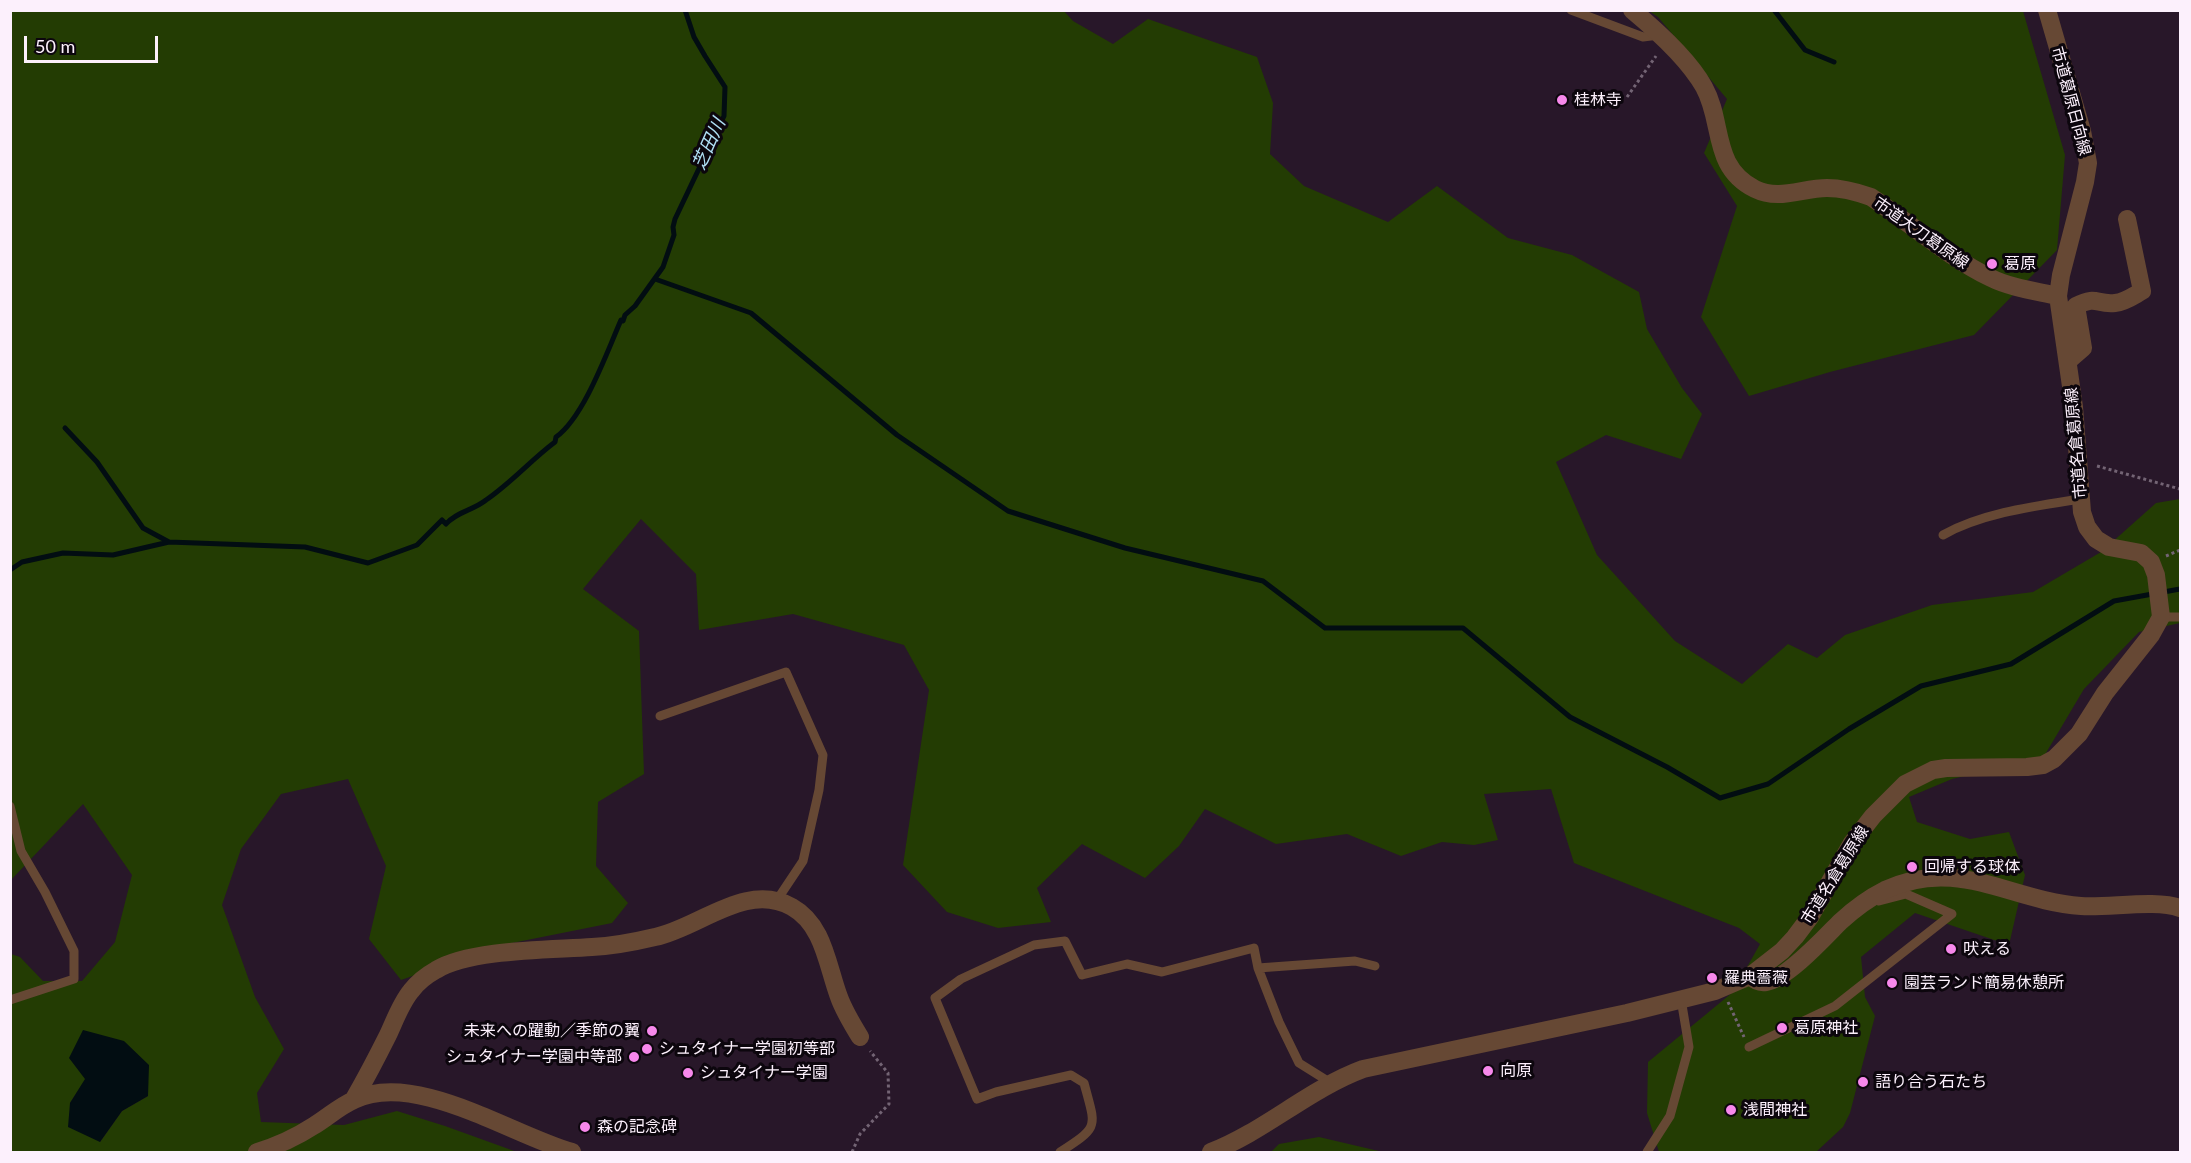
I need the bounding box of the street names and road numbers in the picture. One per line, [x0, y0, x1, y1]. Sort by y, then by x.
street label: 市道葛原日向線 [2047, 44, 2095, 158]
street label: 市道大刀葛原線 [1870, 193, 1972, 273]
street label: 市道名倉葛原線 [2062, 386, 2090, 500]
street label: 市道名倉葛原線 [1797, 822, 1873, 928]

